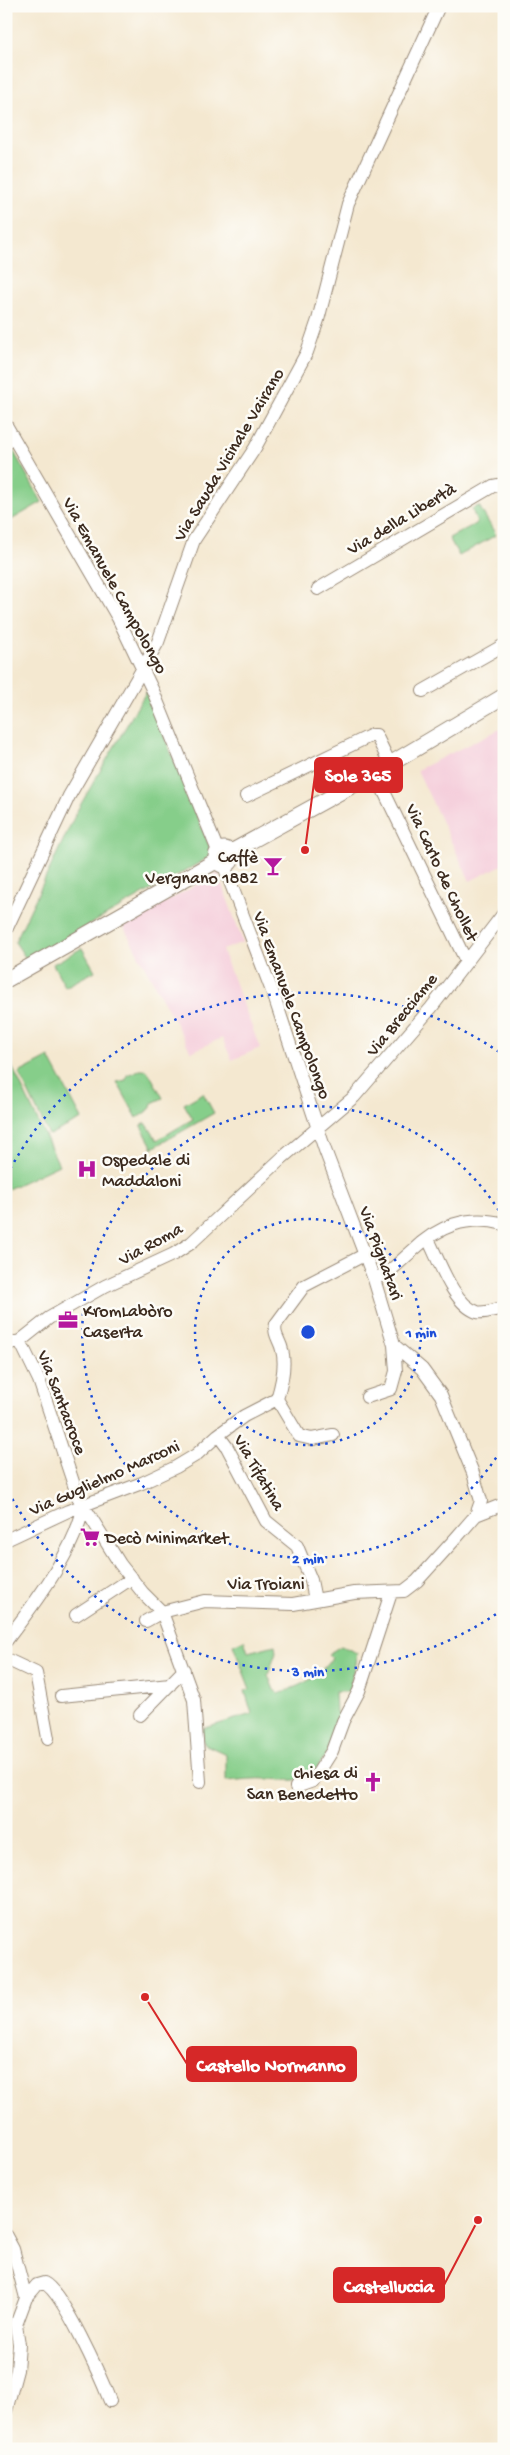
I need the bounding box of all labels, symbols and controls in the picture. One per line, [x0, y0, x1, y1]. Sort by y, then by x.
street label: Via Sauda Vicinale Vairano [170, 365, 290, 546]
street label: Via della Libertà [343, 479, 461, 561]
street label: Via Emanuele Campolongo [56, 494, 171, 678]
callout: Sole 365 [315, 758, 402, 792]
text: Sole 365 [325, 766, 391, 789]
street label: Via Carlo de Chollet [399, 800, 482, 947]
place label: Caffè Vergnano 1882 [145, 848, 259, 890]
bar icon: Caffè Vergnano 1882 [262, 855, 284, 877]
street label: Via Emanuele Campolongo [247, 908, 334, 1103]
street label: Via Brecciame [362, 969, 443, 1062]
place label: Ospedale di Maddaloni [102, 1151, 190, 1193]
hospital icon: Ospedale di Maddaloni [76, 1158, 98, 1180]
street label: Via Pignatari [353, 1203, 406, 1304]
street label: Via Roma [115, 1219, 188, 1272]
place label: KromLabòro Caserta [83, 1302, 173, 1344]
office icon: KromLabòro Caserta [57, 1309, 79, 1331]
centre of rings [299, 1323, 317, 1341]
text: 1 min [405, 1325, 437, 1343]
street label: Via Santacroce [31, 1347, 90, 1458]
street label: Via Tifatina [227, 1431, 289, 1516]
street label: Via Guglielmo Marconi [26, 1437, 184, 1522]
supermarket icon: Decò Minimarket [79, 1526, 101, 1548]
place label: Decò Minimarket [104, 1529, 230, 1550]
text: 2 min [292, 1551, 325, 1569]
street label: Via Troiani [226, 1575, 305, 1596]
text: 3 min [291, 1664, 325, 1682]
place label: chiesa di San Benedetto [247, 1764, 358, 1806]
church icon: chiesa di San Benedetto [362, 1771, 384, 1793]
callout: Castello Normanno [187, 2047, 356, 2081]
text: Castello Normanno [195, 2056, 346, 2079]
callout: Castelluccia [334, 2268, 444, 2302]
text: Castelluccia [343, 2277, 436, 2300]

